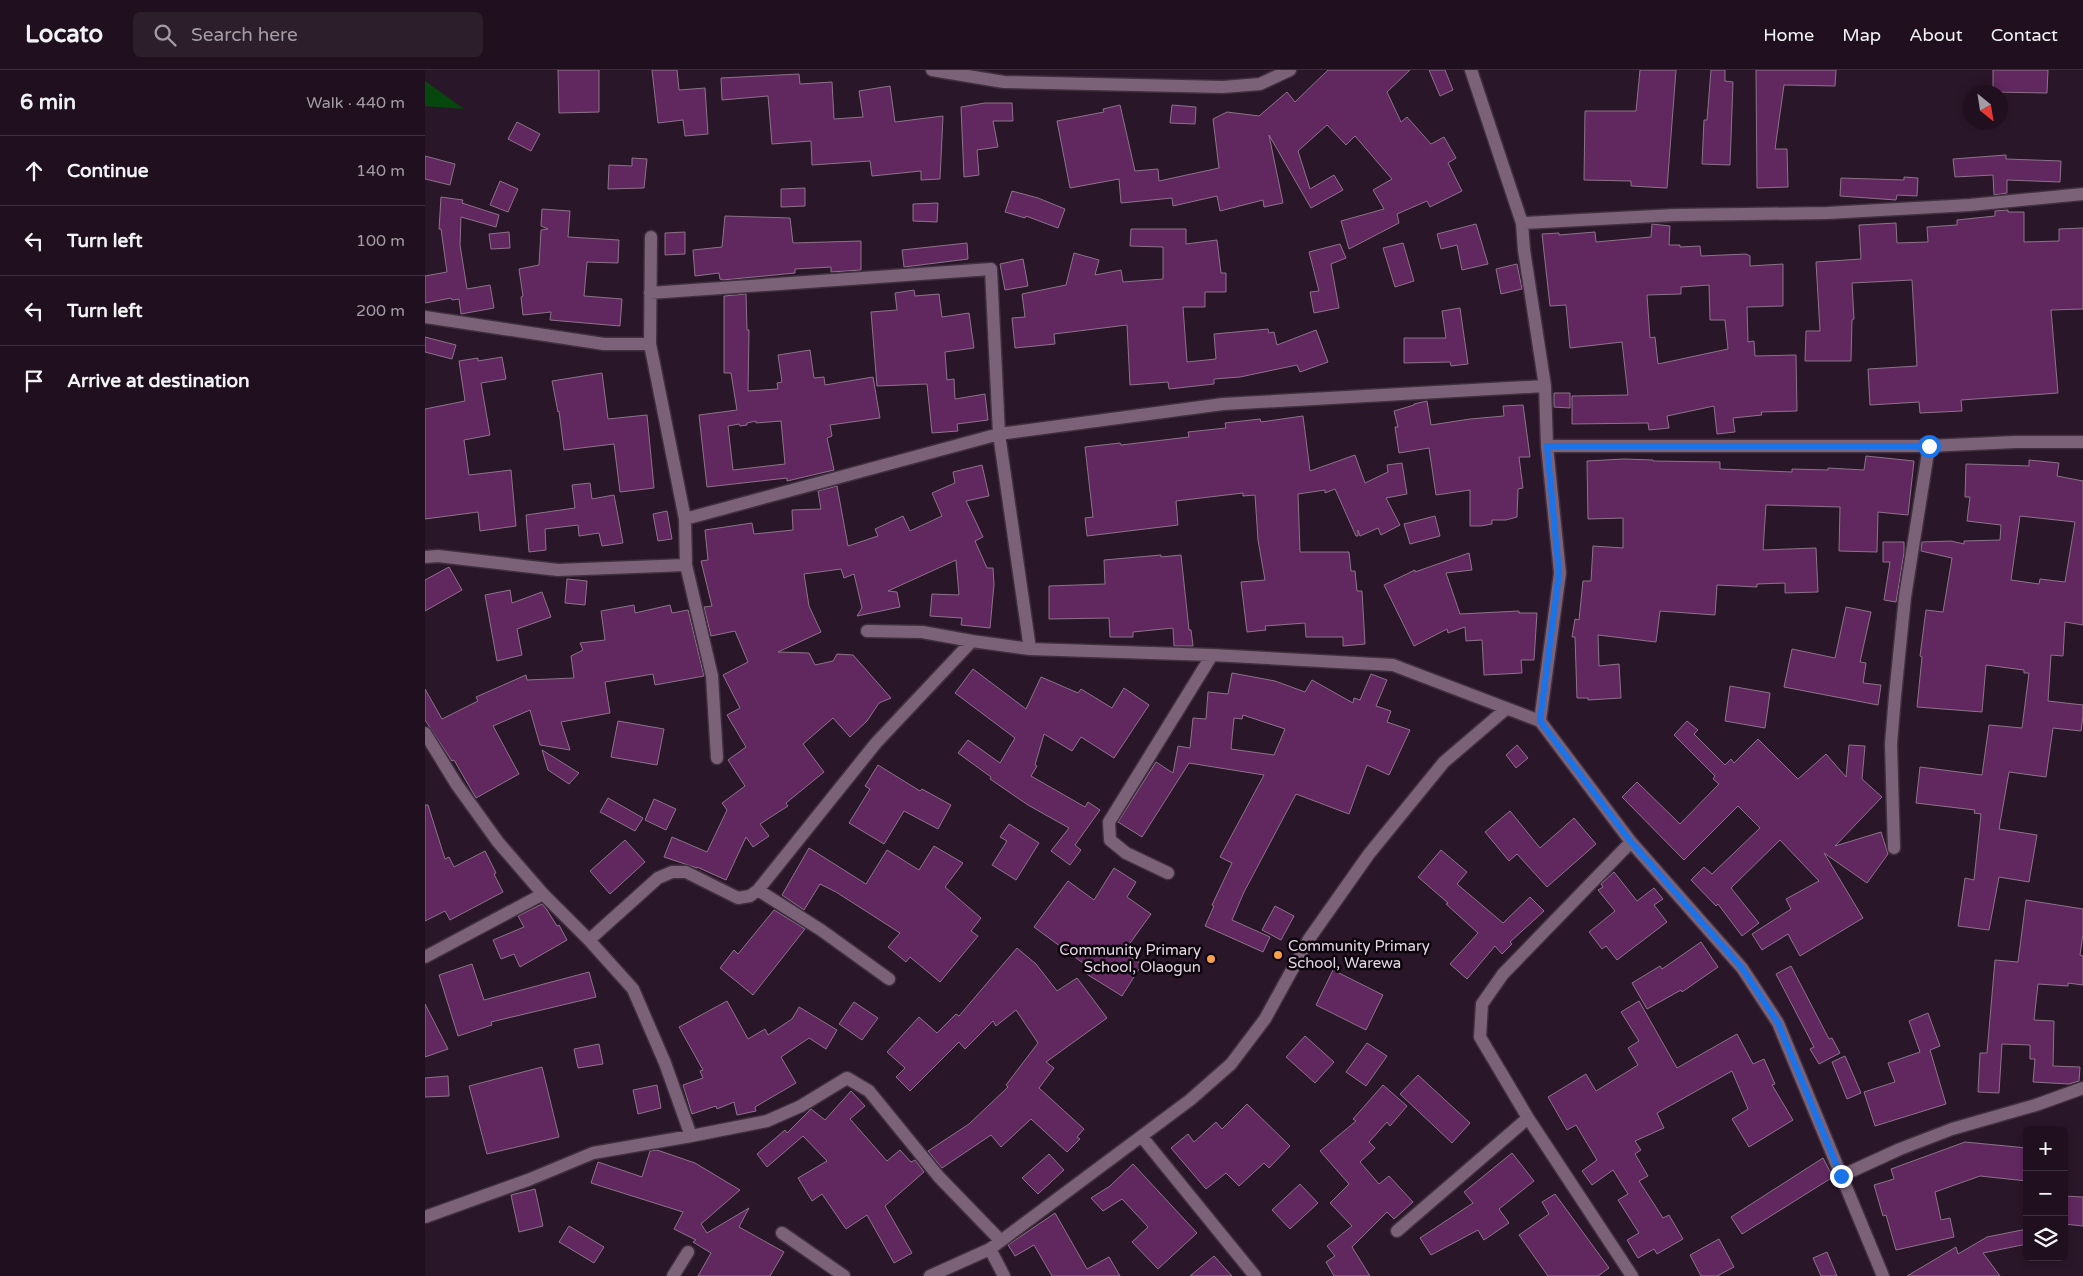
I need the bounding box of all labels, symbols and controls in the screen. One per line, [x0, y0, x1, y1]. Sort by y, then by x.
search box [133, 12, 483, 57]
text: Locato [25, 20, 103, 49]
icon: search [151, 21, 179, 49]
text: Search here [191, 24, 298, 46]
text: Home [1763, 24, 1814, 46]
text: Map [1842, 24, 1881, 46]
text: About [1909, 24, 1963, 46]
text: Contact [1991, 24, 2058, 46]
north arrow [1963, 85, 2008, 130]
text: 6 min [20, 90, 76, 115]
text: Walk · 440 m [306, 93, 405, 113]
icon: ahead [20, 157, 48, 185]
text: Continue [67, 160, 149, 182]
text: 140 m [356, 161, 405, 181]
icon: left [20, 227, 48, 255]
text: Turn left [67, 230, 143, 252]
text: 100 m [356, 231, 405, 251]
icon: left [20, 297, 48, 325]
text: Turn left [67, 300, 143, 322]
text: 200 m [356, 301, 405, 321]
icon: arrive [20, 367, 48, 395]
text: Arrive at destination [67, 370, 250, 392]
route start [1918, 435, 1941, 458]
place label: Community Primary School, Warewa [1288, 937, 1430, 972]
place label: Community Primary School, Olaogun [1059, 941, 1201, 976]
marker: Community Primary School, Warewa [1272, 949, 1284, 961]
marker: Community Primary School, Olaogun [1205, 953, 1217, 965]
map controls [2023, 1126, 2068, 1261]
button: + [2023, 1126, 2068, 1171]
route end [1830, 1165, 1853, 1188]
button: − [2023, 1171, 2068, 1216]
button: layers [2023, 1216, 2068, 1261]

